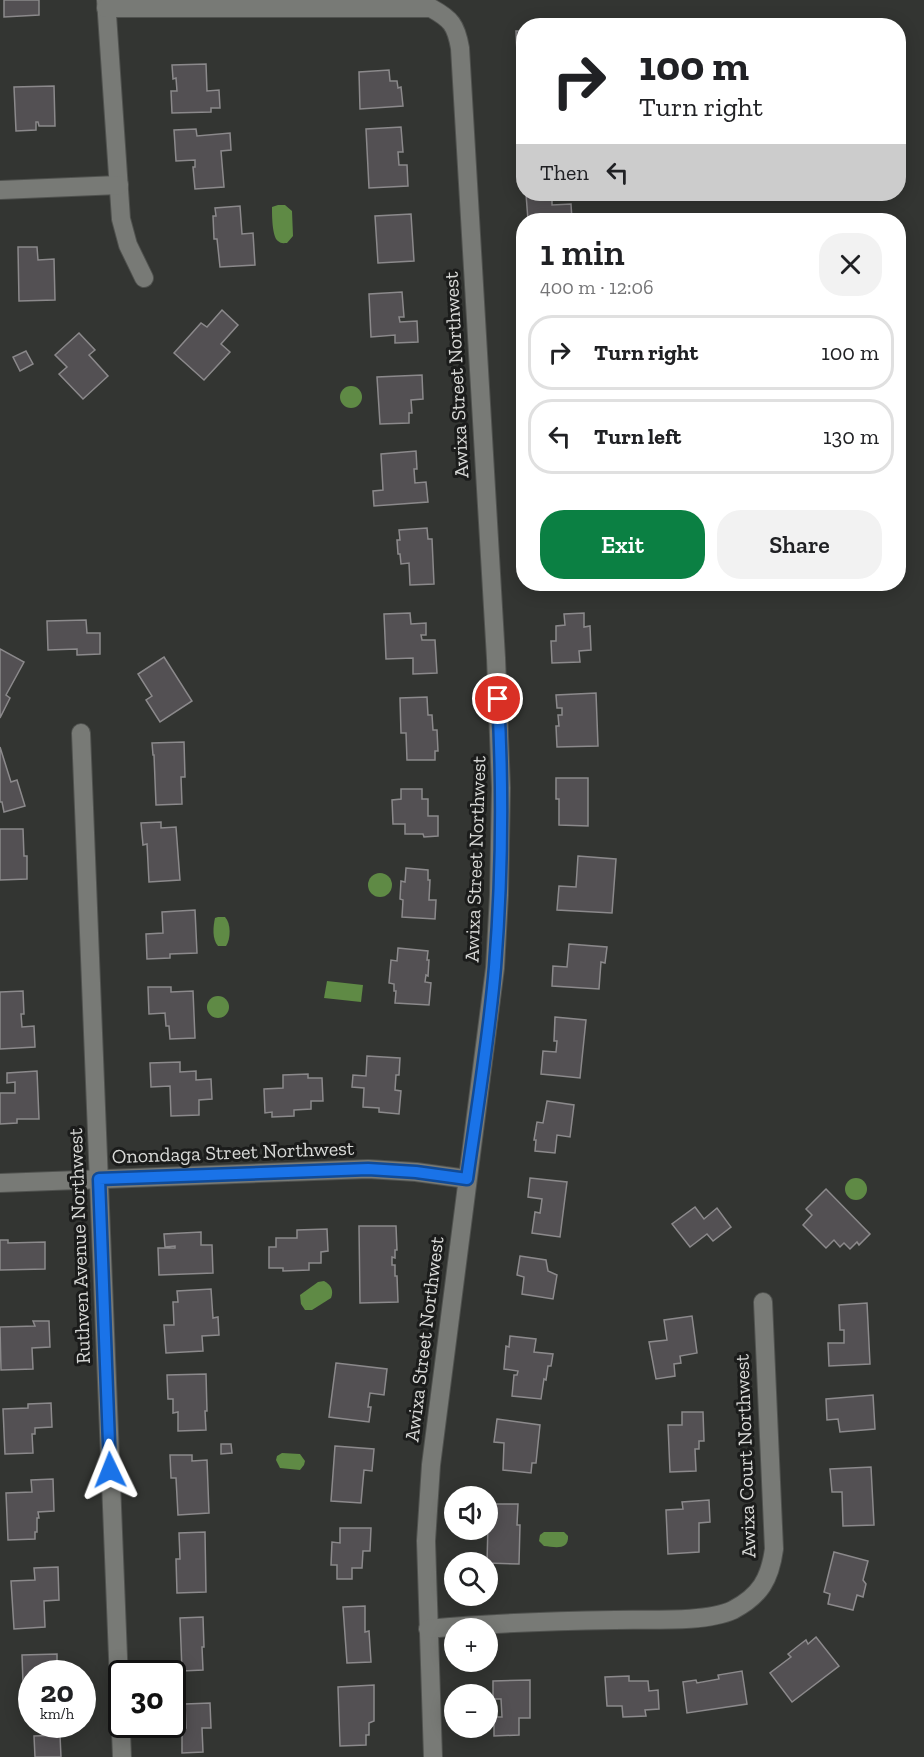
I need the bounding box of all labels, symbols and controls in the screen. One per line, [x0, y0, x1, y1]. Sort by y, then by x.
text: 100 m [639, 40, 749, 91]
icon: right [540, 42, 618, 120]
text: Turn right [639, 91, 763, 123]
icon: left [601, 156, 634, 189]
text: Then [540, 159, 589, 186]
text: 1 min [540, 231, 625, 274]
button: close [819, 233, 882, 296]
street label: Awixa Street Northwest [439, 271, 473, 479]
text: 400 m · 12:06 [540, 275, 654, 299]
icon: right [543, 336, 576, 369]
text: Turn right [594, 339, 698, 366]
text: 100 m [821, 339, 879, 366]
icon: left [543, 420, 576, 453]
text: Turn left [594, 423, 681, 450]
text: 130 m [823, 423, 879, 450]
button: Exit [540, 510, 705, 579]
button: Share [717, 510, 882, 579]
pin [472, 673, 523, 724]
icon: arrive [481, 682, 514, 715]
street label: Awixa Street Northwest [459, 755, 491, 963]
street label: Ruthven Avenue Northwest [63, 1127, 95, 1364]
street label: Onondaga Street Northwest [111, 1136, 355, 1168]
street label: Awixa Street Northwest [399, 1234, 449, 1443]
street label: Awixa Court Northwest [729, 1353, 761, 1558]
position arrow [78, 1438, 142, 1502]
map controls [444, 1486, 498, 1738]
button: sound [444, 1486, 498, 1540]
button: search [444, 1552, 498, 1606]
button: + [444, 1618, 498, 1672]
speed limit sign: 30 [108, 1660, 186, 1738]
text: 20 [40, 1674, 74, 1710]
button: − [444, 1684, 498, 1738]
text: km/h [40, 1705, 74, 1723]

